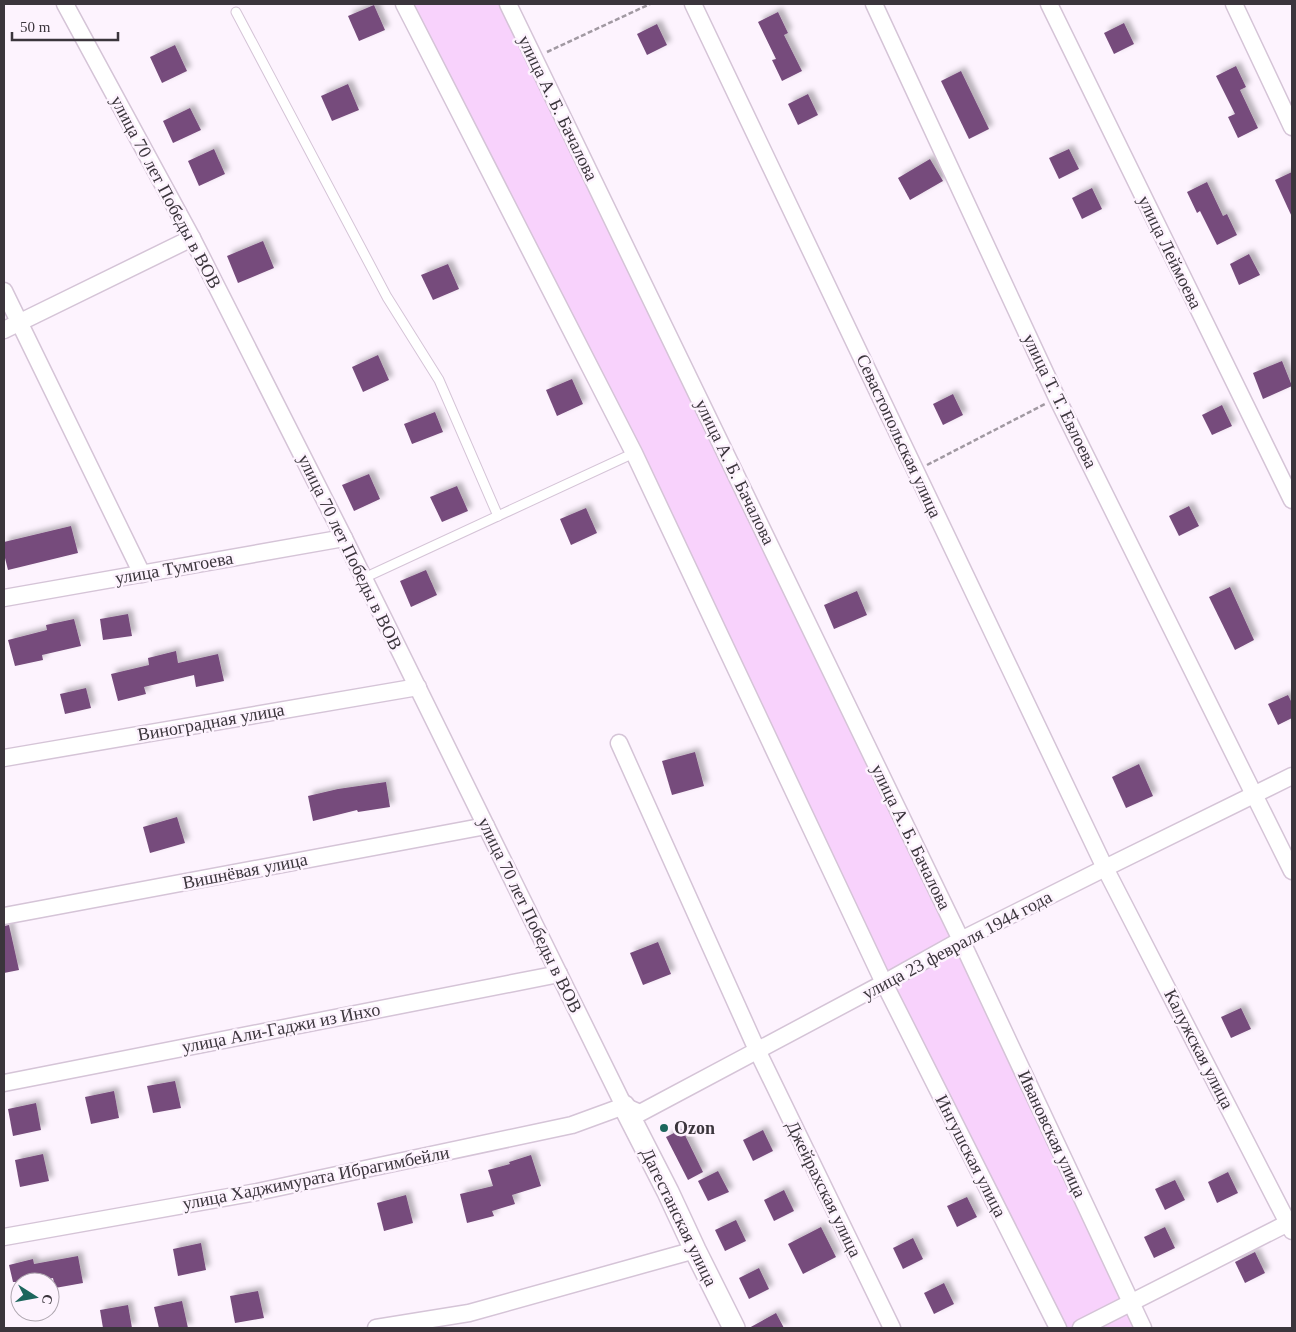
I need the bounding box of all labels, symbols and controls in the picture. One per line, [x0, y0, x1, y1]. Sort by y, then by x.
scale bar [12, 10, 119, 42]
text: 50 m [20, 19, 51, 35]
street label: улица А. Б. Бачалова [514, 32, 602, 184]
street label: улица 70 лет Победы в ВОВ [107, 92, 225, 292]
street label: улица Леймоева [1134, 192, 1206, 312]
street label: улица Т. Т. Евлоева [1019, 331, 1101, 471]
street label: Севастопольская улица [852, 351, 946, 521]
street label: улица А. Б. Бачалова [691, 396, 779, 548]
street label: улица 70 лет Победы в ВОВ [294, 451, 406, 653]
street label: улица Тумгоева [113, 548, 235, 588]
street label: Виноградная улица [136, 699, 286, 745]
street label: улица А. Б. Бачалова [867, 761, 955, 913]
street label: улица 70 лет Победы в ВОВ [474, 814, 586, 1016]
street label: Вишнёвая улица [181, 849, 309, 893]
street label: улица 23 февраля 1944 года [859, 887, 1055, 1003]
street label: Калужская улица [1160, 986, 1238, 1112]
street label: улица Али-Гаджи из Инхо [180, 999, 382, 1057]
street label: Ивановская улица [1014, 1067, 1090, 1201]
street label: Ингушская улица [932, 1092, 1010, 1220]
place label: Ozon [674, 1118, 715, 1138]
street label: Джейрахская улица [782, 1118, 866, 1260]
marker: Ozon [658, 1122, 670, 1134]
street label: улица Хаджимурата Ибрагимбейли [181, 1142, 451, 1214]
street label: Дагестанская улица [637, 1145, 721, 1289]
north arrow [10, 1272, 60, 1322]
text: С [39, 1293, 56, 1306]

